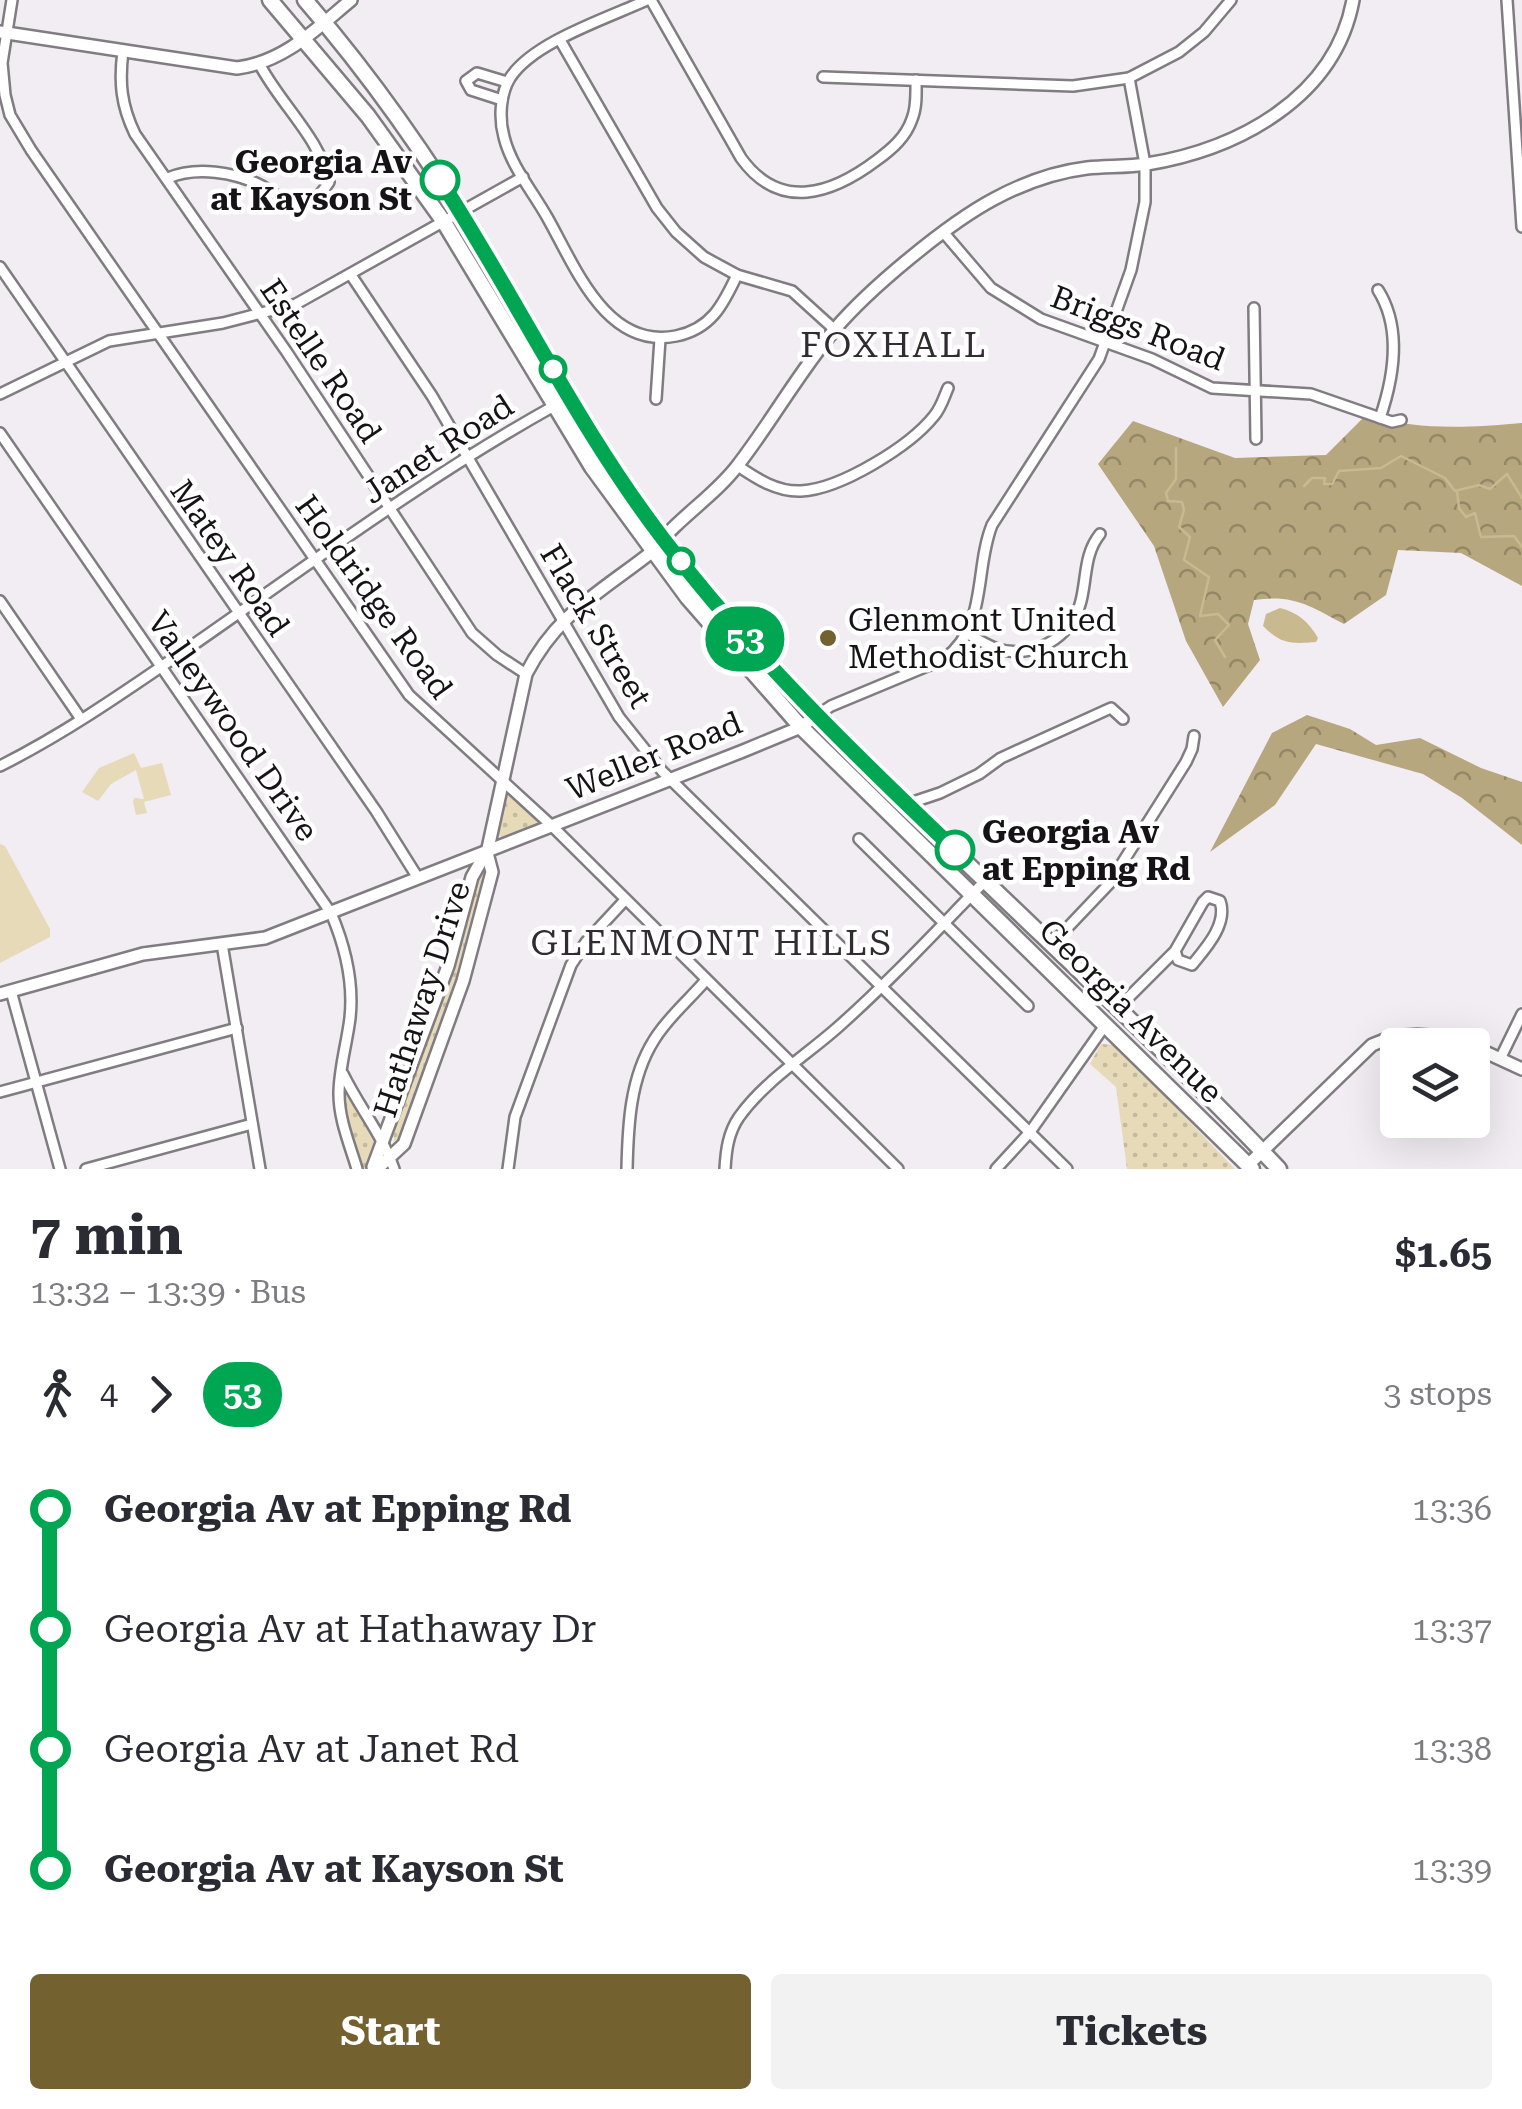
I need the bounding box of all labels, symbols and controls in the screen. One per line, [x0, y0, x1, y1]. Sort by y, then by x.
place label: Georgia Av at Kayson St [210, 143, 412, 218]
marker: Georgia Av at Kayson St [421, 161, 459, 199]
street label: Estelle Road [252, 272, 390, 450]
street label: Briggs Road [1046, 277, 1230, 379]
district label: FOXHALL [800, 325, 988, 366]
unlabelled marker [540, 356, 566, 382]
street label: Janet Road [356, 386, 520, 512]
street label: Matey Road [162, 473, 298, 643]
street label: Holdridge Road [288, 488, 460, 706]
street label: Flack Street [532, 537, 660, 715]
unlabelled marker [668, 548, 694, 574]
place label: Glenmont United Methodist Church [848, 601, 1129, 676]
street label: Valleywood Drive [140, 604, 326, 848]
line badge: 53 [700, 606, 790, 672]
text: 53 [725, 619, 765, 660]
marker: Glenmont United Methodist Church [817, 627, 839, 649]
street label: Weller Road [561, 704, 747, 808]
place label: Georgia Av at Epping Rd [982, 813, 1190, 888]
marker: Georgia Av at Epping Rd [936, 831, 974, 869]
street label: Hathaway Drive [366, 876, 478, 1122]
street label: Georgia Avenue [1031, 911, 1231, 1111]
district label: GLENMONT HILLS [531, 923, 894, 964]
map controls [1380, 1028, 1490, 1138]
button: layers [1380, 1028, 1490, 1138]
text: 7 min [30, 1203, 183, 1267]
text: $1.65 [1395, 1232, 1492, 1276]
text: 13:32 – 13:39 · Bus [30, 1273, 306, 1311]
icon: walk [30, 1367, 85, 1422]
icon: forward [133, 1367, 188, 1422]
text: 53 [223, 1374, 262, 1415]
text: 4 [100, 1375, 118, 1413]
text: 3 stops [1383, 1375, 1492, 1413]
text: Georgia Av at Epping Rd [104, 1487, 571, 1531]
text: 13:36 [1412, 1490, 1492, 1528]
text: Georgia Av at Hathaway Dr [104, 1607, 596, 1651]
text: 13:37 [1412, 1610, 1492, 1648]
text: Georgia Av at Janet Rd [104, 1727, 519, 1771]
text: 13:38 [1412, 1730, 1492, 1768]
text: Georgia Av at Kayson St [104, 1847, 564, 1891]
text: 13:39 [1412, 1850, 1492, 1888]
button: Start [30, 1974, 751, 2089]
button: Tickets [771, 1974, 1492, 2089]

